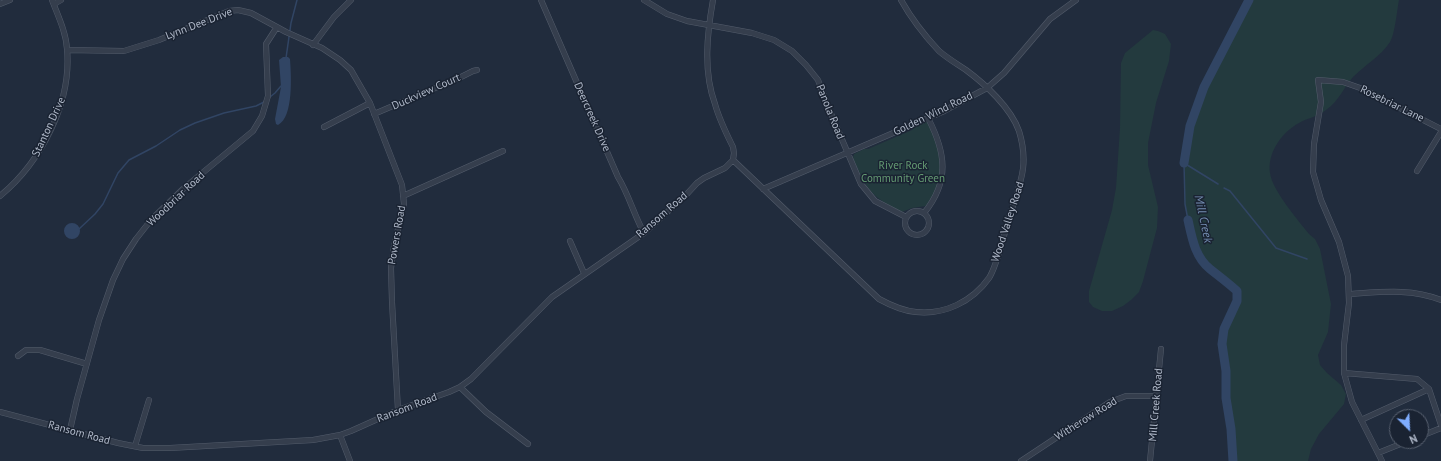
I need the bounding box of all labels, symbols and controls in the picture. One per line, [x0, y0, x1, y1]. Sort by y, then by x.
street label: Lynn Dee Drive [164, 5, 234, 43]
street label: Duckview Court [390, 71, 462, 113]
street label: Deercreek Drive [571, 80, 613, 154]
street label: Panola Road [813, 83, 847, 141]
street label: Rosebriar Lane [1358, 83, 1426, 125]
street label: Golden Wind Road [891, 89, 975, 139]
street label: Stanton Drive [29, 95, 69, 159]
park label: River Rock Community Green [861, 159, 945, 185]
street label: Woodbriar Road [144, 169, 208, 229]
street label: Wood Valley Road [989, 180, 1027, 264]
street label: Ransom Road [634, 189, 690, 241]
water label: Mill Creek [1191, 194, 1215, 244]
street label: Powers Road [385, 204, 409, 266]
street label: Mill Creek Road [1146, 368, 1166, 442]
street label: Ransom Road [375, 390, 439, 426]
street label: Witherow Road [1052, 395, 1120, 443]
north arrow [1389, 409, 1429, 449]
street label: Ransom Road [47, 418, 111, 448]
text: N [1407, 431, 1420, 447]

